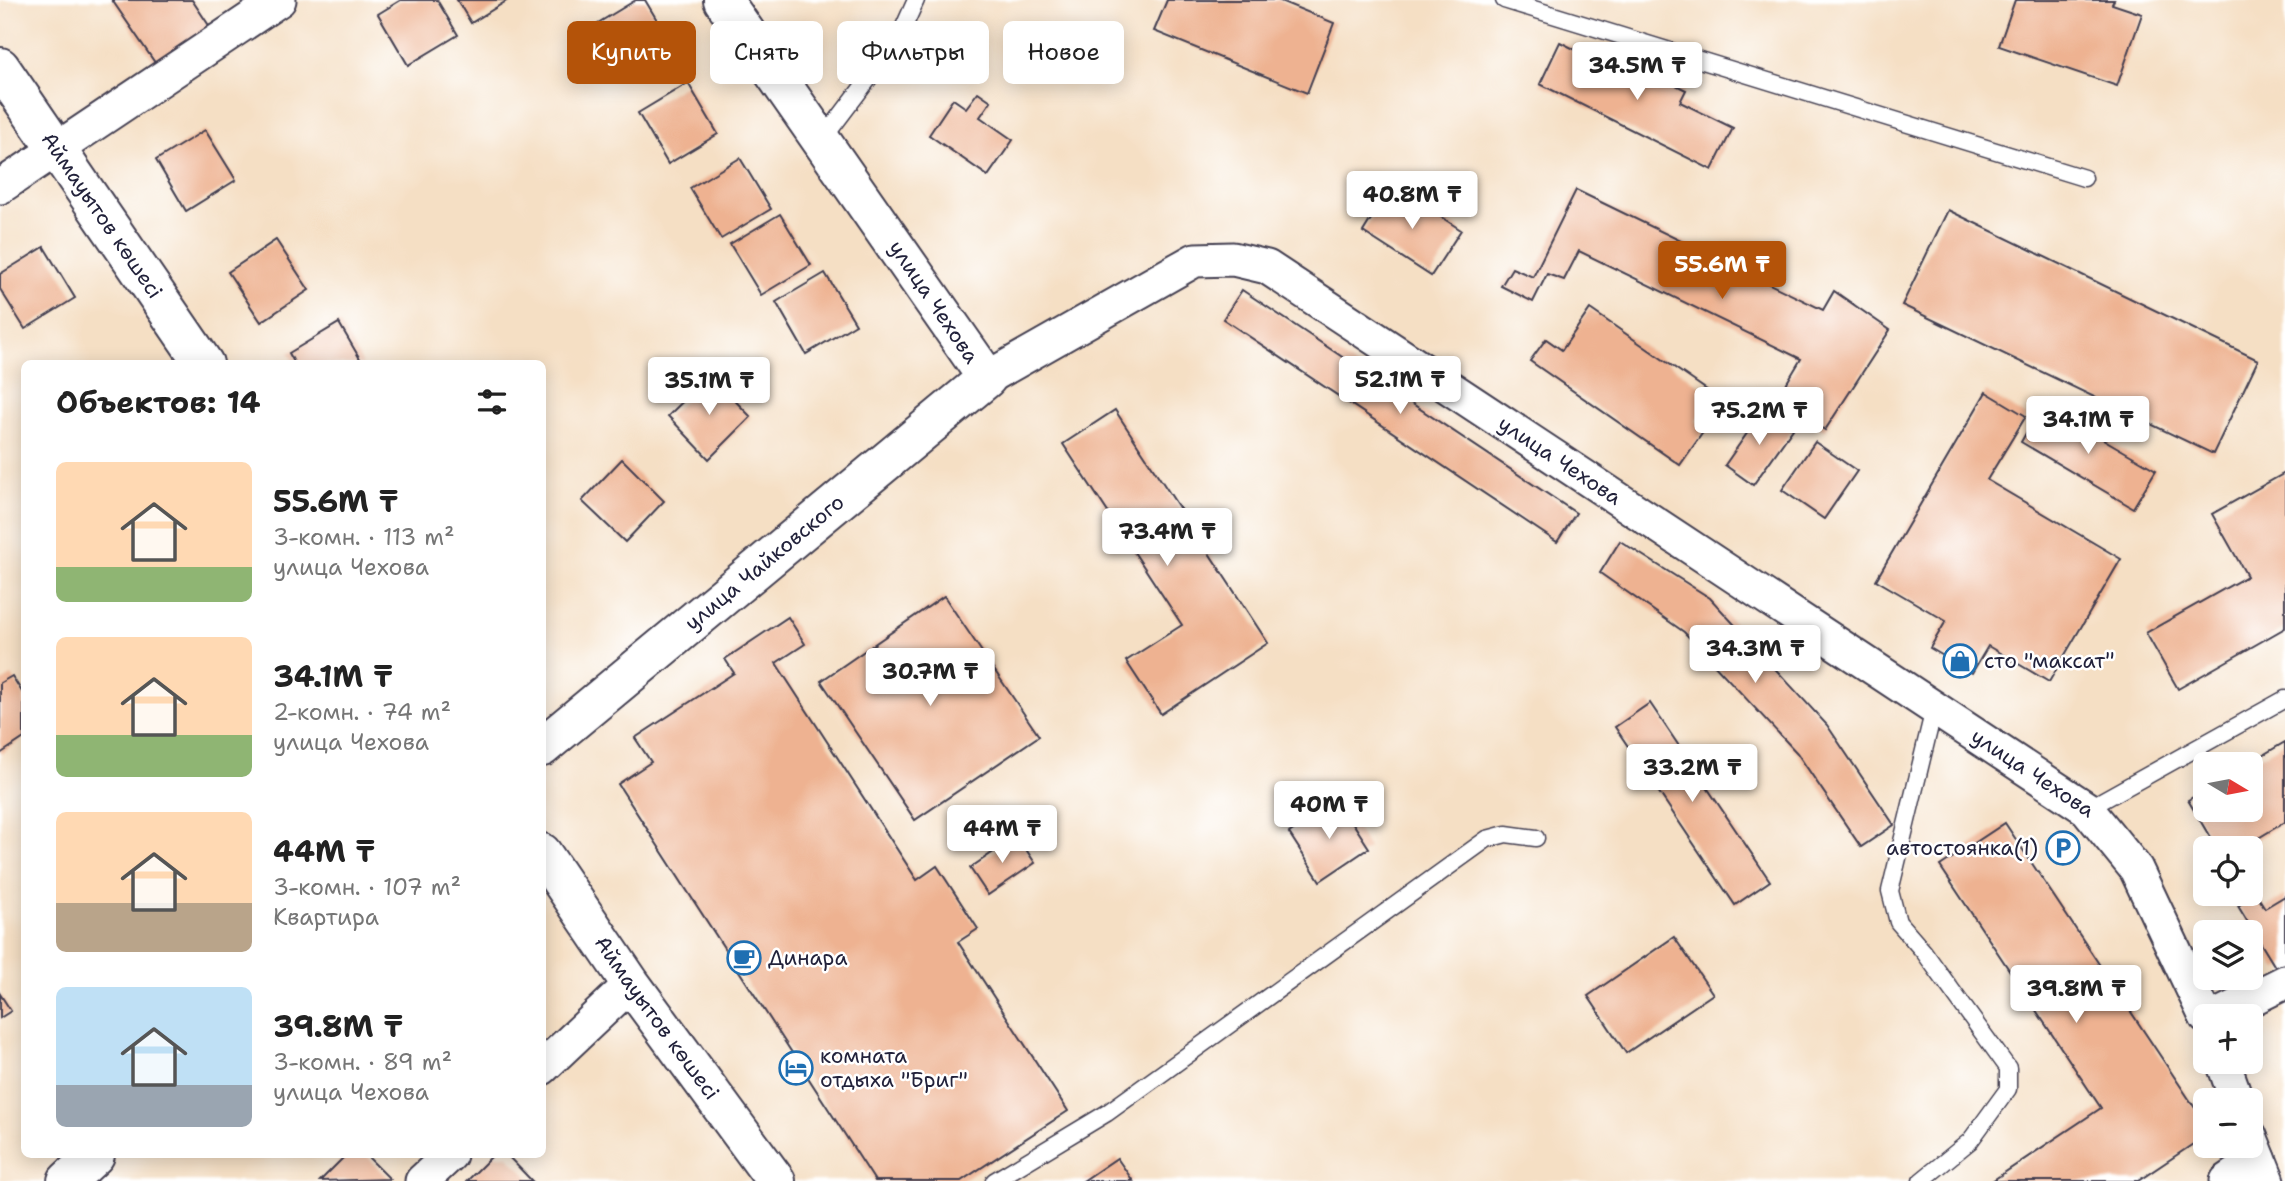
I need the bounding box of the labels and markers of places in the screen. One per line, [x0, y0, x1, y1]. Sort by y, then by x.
pin: 34.5M ₸ [1572, 42, 1702, 102]
pin: 40.8M ₸ [1347, 172, 1477, 231]
pin: 55.6M ₸ [1657, 242, 1787, 301]
pin: 52.1M ₸ [1335, 356, 1465, 416]
pin: 35.1M ₸ [644, 358, 774, 417]
pin: 75.2M ₸ [1694, 388, 1824, 447]
pin: 34.1M ₸ [2023, 396, 2153, 456]
pin: 73.4M ₸ [1102, 508, 1232, 568]
pin: 34.3M ₸ [1690, 626, 1820, 685]
shop icon: сто "максат" [1941, 642, 1979, 680]
place label: сто "максат" [1984, 647, 2115, 675]
pin: 30.7M ₸ [865, 648, 995, 708]
pin: 33.2M ₸ [1627, 744, 1757, 804]
pin: 40M ₸ [1280, 782, 1378, 841]
pin: 44M ₸ [953, 806, 1051, 865]
parking icon: автостоянка(1) [2044, 829, 2082, 867]
place label: автостоянка(1) [1886, 834, 2038, 862]
cafe icon: Динара [725, 939, 763, 977]
place label: Динара [768, 944, 848, 972]
pin: 39.8M ₸ [2011, 965, 2141, 1025]
place label: комната отдыха "Бриг" [820, 1042, 968, 1094]
hotel icon: комната отдыха "Бриг" [777, 1049, 815, 1087]

